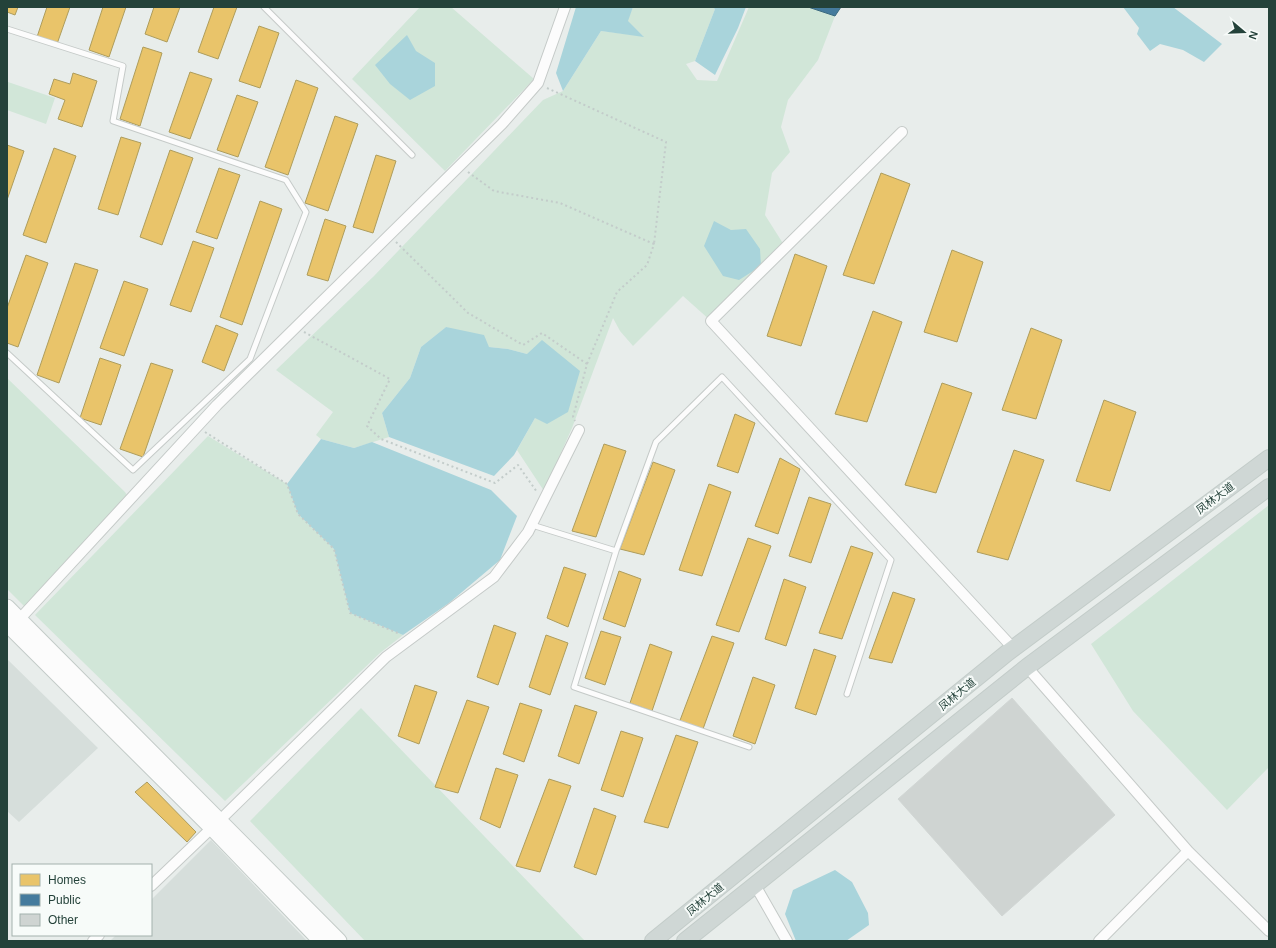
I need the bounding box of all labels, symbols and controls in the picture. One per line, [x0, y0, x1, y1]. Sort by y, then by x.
north arrow [1224, 12, 1264, 52]
text: N [1246, 30, 1260, 41]
street label: 凤林大道 [1194, 480, 1236, 516]
street label: 凤林大道 [936, 675, 978, 713]
legend [12, 864, 152, 936]
text: Homes [48, 873, 86, 887]
street label: 凤林大道 [684, 880, 726, 918]
text: Public [48, 893, 81, 907]
text: Other [48, 913, 78, 927]

